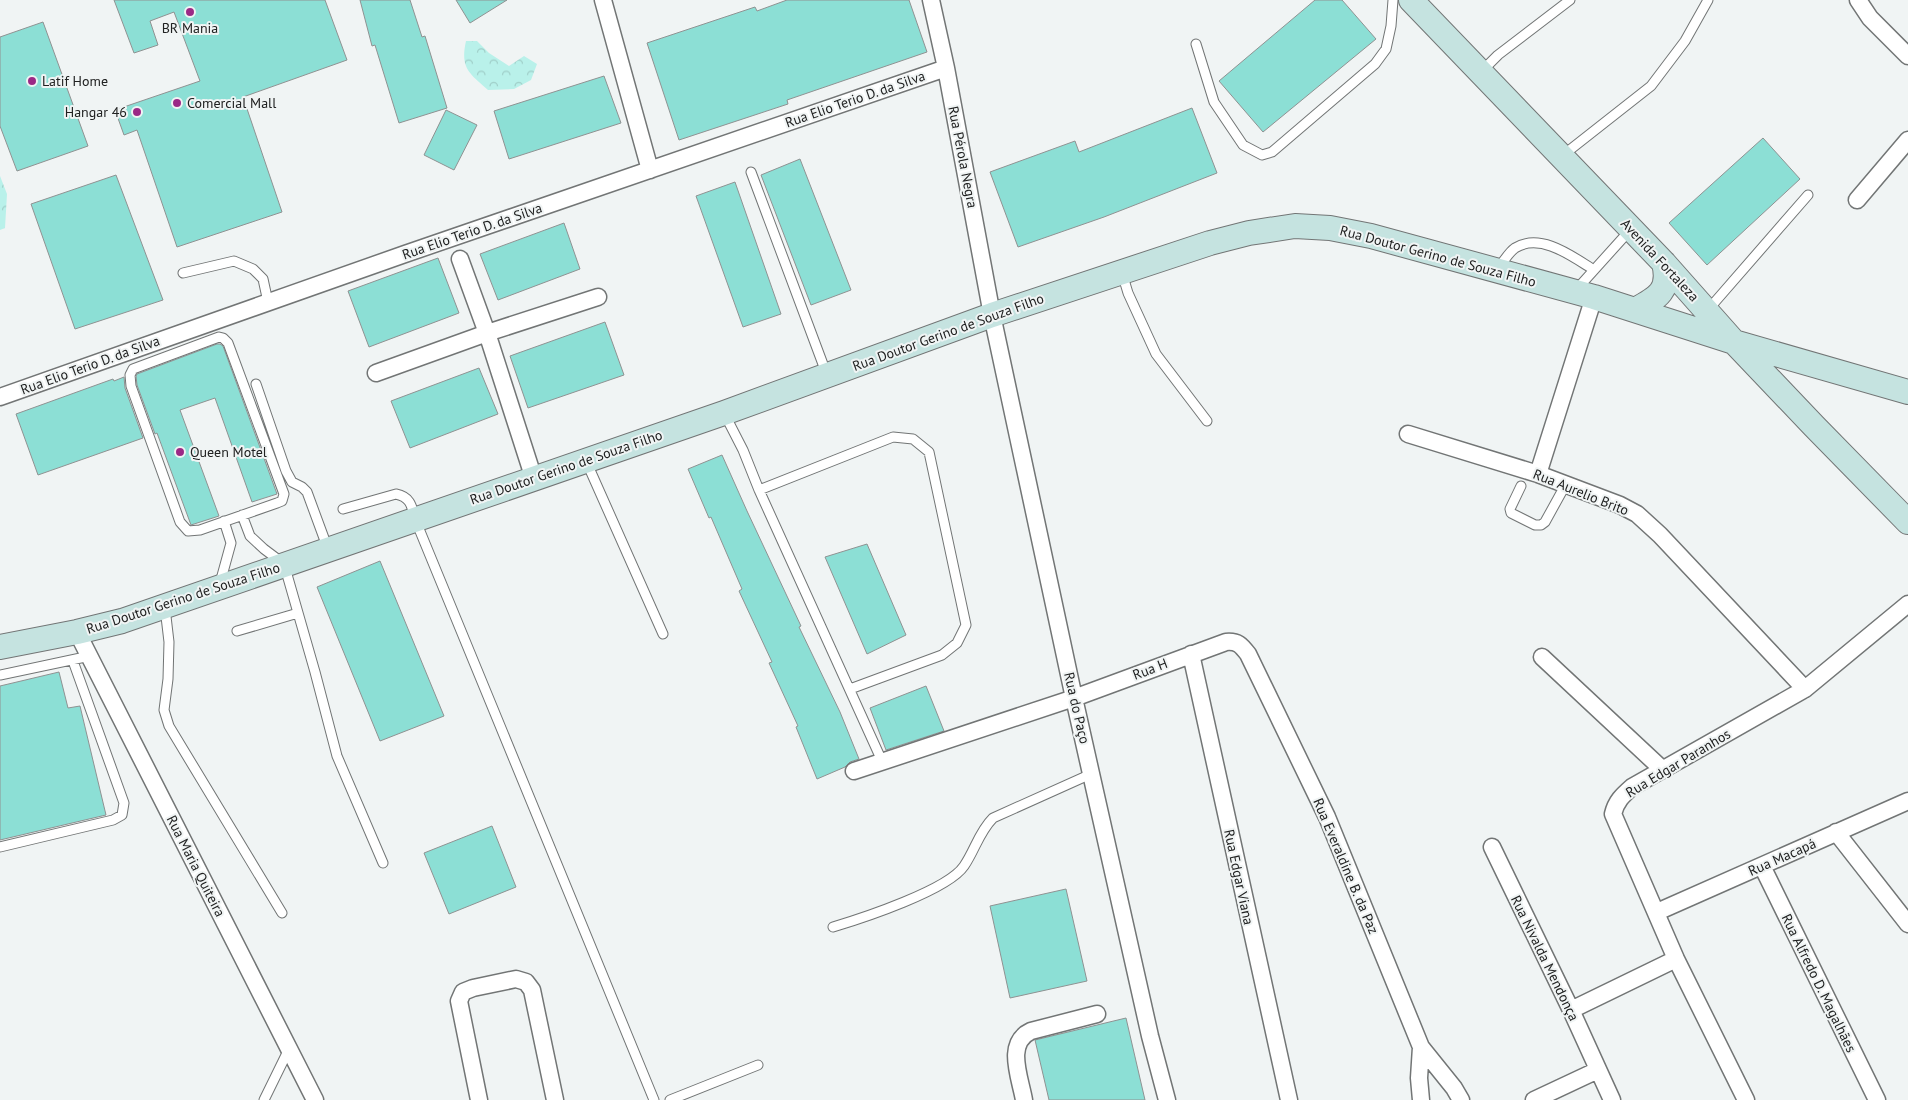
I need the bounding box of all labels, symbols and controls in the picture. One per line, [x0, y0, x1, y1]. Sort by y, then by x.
marker: BR Mania [184, 6, 196, 18]
place label: BR Mania [162, 19, 218, 37]
street label: Rua Elio Terio D. da Silva [783, 67, 927, 131]
place label: Latif Home [42, 72, 108, 90]
marker: Latif Home [26, 75, 38, 87]
place label: Comercial Mall [187, 94, 276, 112]
marker: Comercial Mall [171, 97, 183, 109]
place label: Hangar 46 [65, 103, 127, 121]
street label: Rua Pérola Negra [944, 104, 982, 210]
marker: Hangar 46 [131, 106, 143, 118]
street label: Rua Elio Terio D. da Silva [400, 199, 544, 263]
street label: Avenida Fortaleza [1617, 215, 1703, 305]
street label: Rua Doutor Gerino de Souza Filho [1338, 221, 1538, 291]
street label: Rua Doutor Gerino de Souza Filho [850, 289, 1046, 375]
street label: Rua Elio Terio D. da Silva [18, 331, 162, 399]
street label: Rua Doutor Gerino de Souza Filho [467, 426, 665, 508]
place label: Queen Motel [190, 443, 267, 461]
marker: Queen Motel [174, 446, 186, 458]
street label: Rua Aurelio Brito [1531, 465, 1631, 519]
street label: Rua Doutor Gerino de Souza Filho [84, 558, 282, 638]
street label: Rua H [1130, 654, 1170, 684]
street label: Rua do Paço [1060, 670, 1094, 746]
street label: Rua Edgar Paranhos [1622, 725, 1734, 801]
street label: Rua Everaldine B. da Paz [1309, 795, 1383, 937]
street label: Rua Maria Quiteira [163, 812, 229, 920]
street label: Rua Edgar Viana [1220, 828, 1258, 926]
street label: Rua Macapá [1745, 834, 1819, 880]
street label: Rua Nivalda Mendonça [1507, 892, 1583, 1024]
street label: Rua Alfredo D. Magalhães [1778, 911, 1860, 1055]

